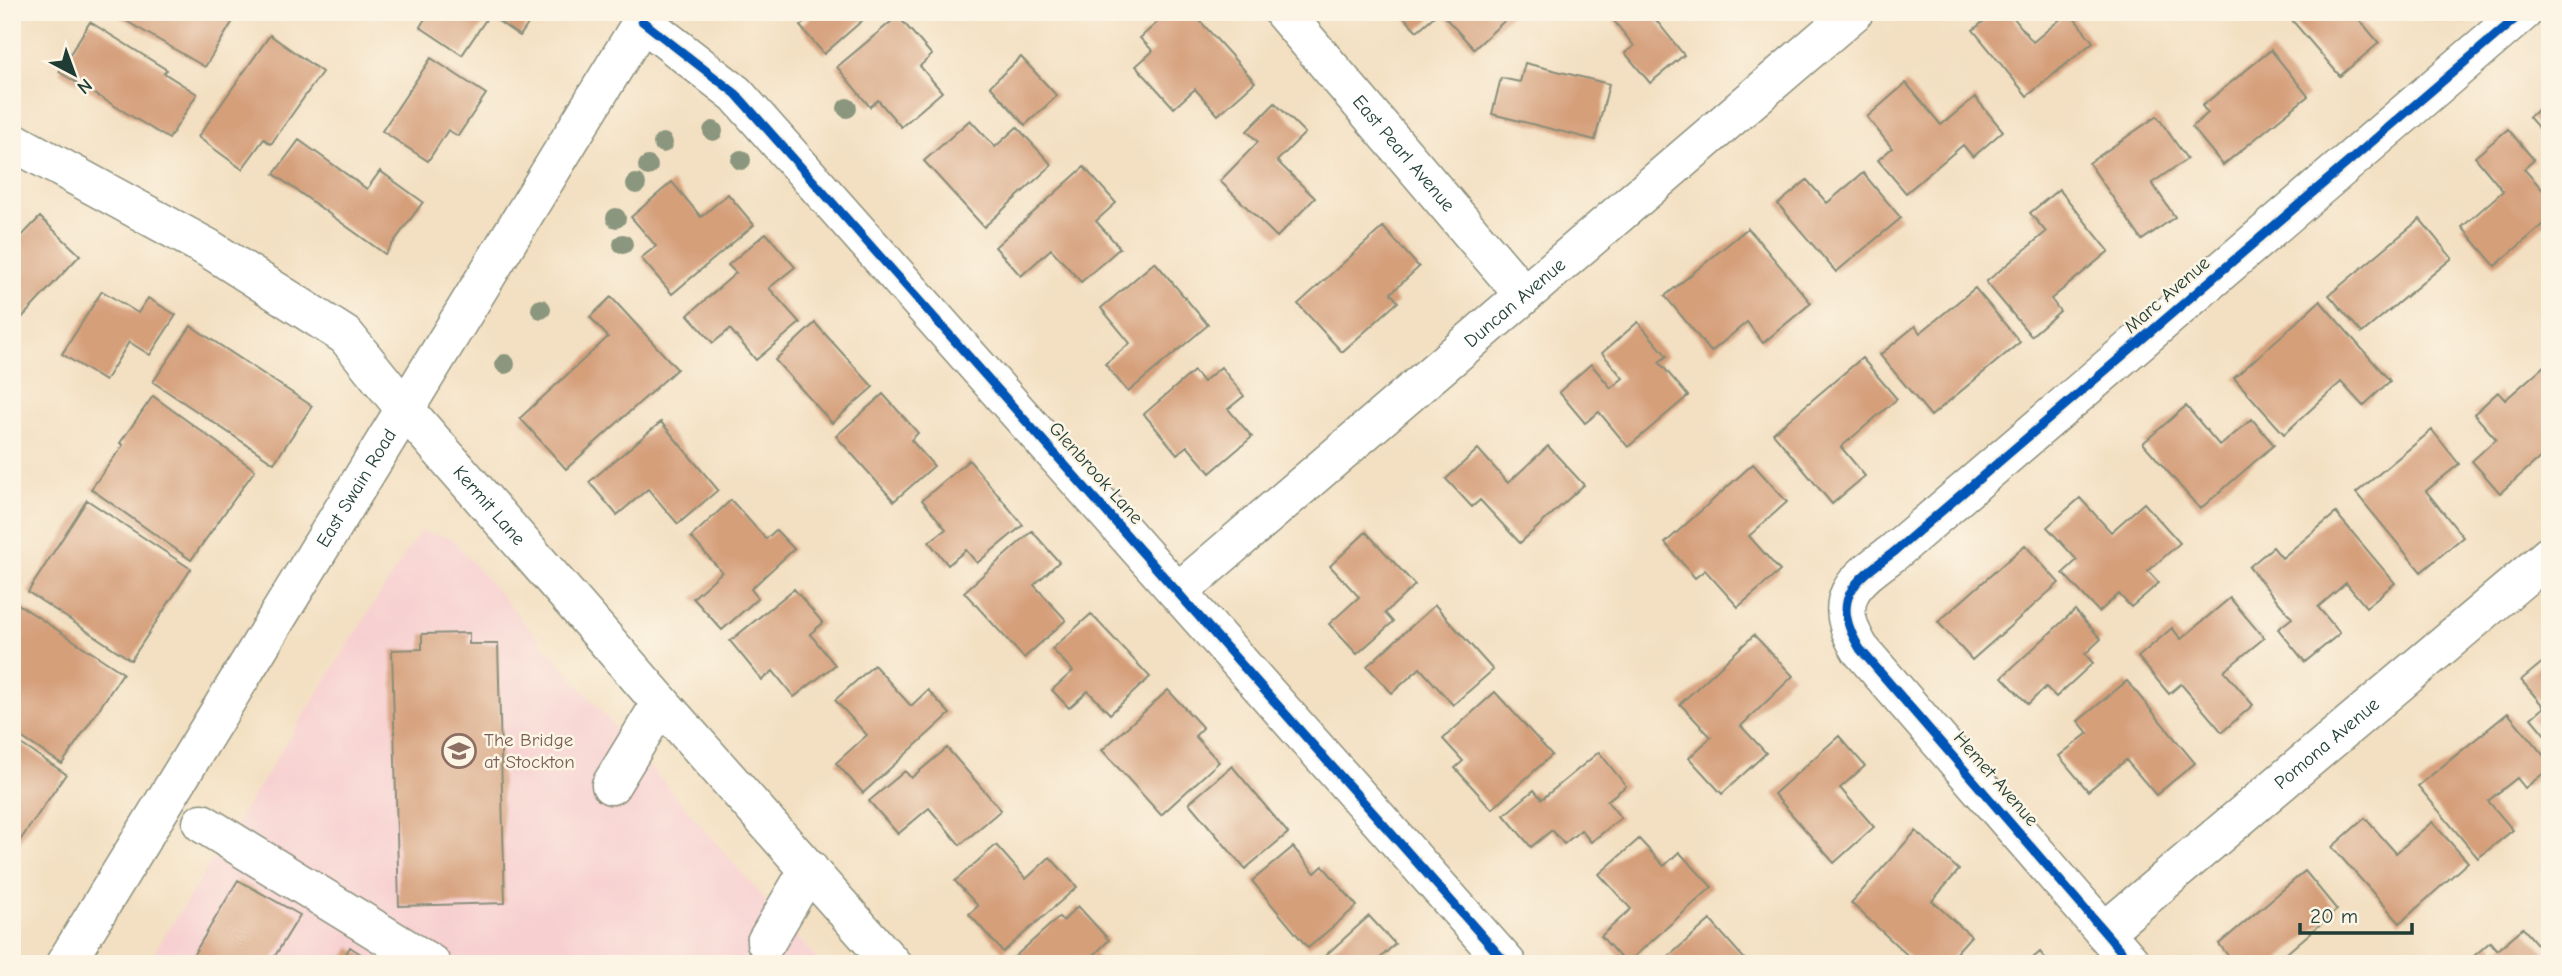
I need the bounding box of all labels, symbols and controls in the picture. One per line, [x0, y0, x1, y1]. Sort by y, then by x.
north arrow [38, 38, 108, 108]
text: N [73, 74, 96, 98]
street label: East Pearl Avenue [1348, 91, 1459, 216]
street label: Marc Avenue [2120, 252, 2214, 338]
street label: Duncan Avenue [1460, 254, 1570, 352]
street label: Glenbrook Lane [1044, 417, 1148, 529]
street label: East Swain Road [312, 425, 401, 551]
street label: Kermit Lane [448, 461, 530, 550]
street label: Pomona Avenue [2270, 693, 2384, 794]
street label: Hemet Avenue [1949, 727, 2043, 831]
place label: The Bridge at Stockton [484, 729, 575, 773]
school or university icon: The Bridge at Stockton [440, 732, 478, 770]
scale bar [2300, 892, 2412, 936]
text: 20 m [2310, 904, 2358, 928]

